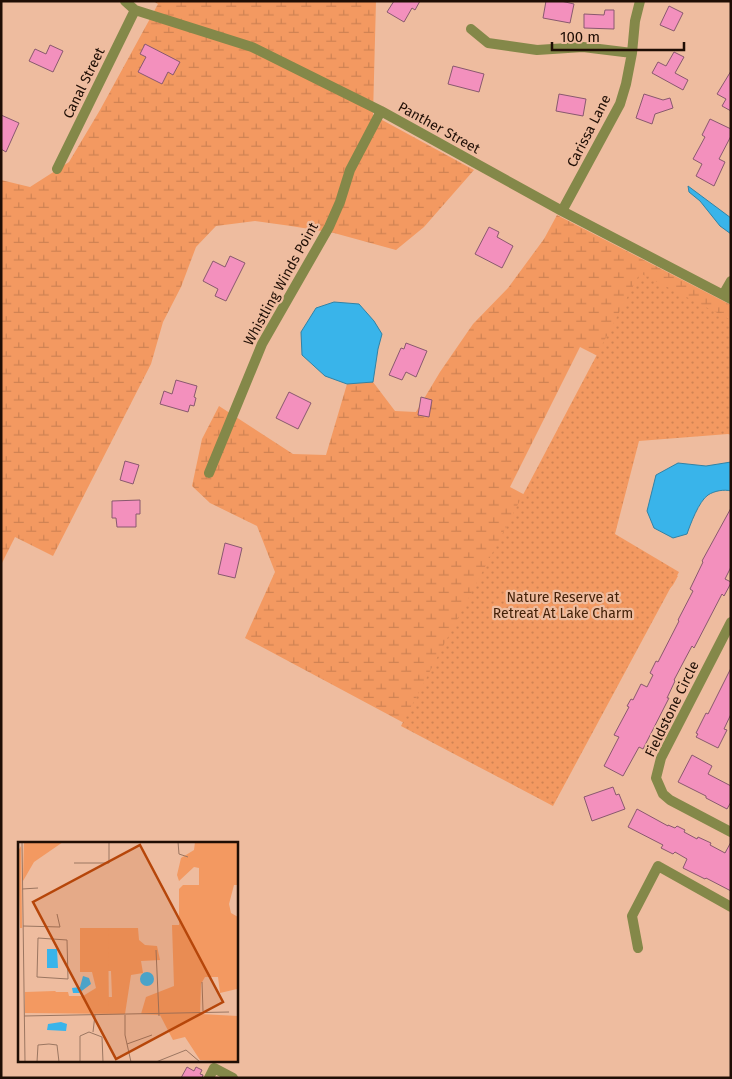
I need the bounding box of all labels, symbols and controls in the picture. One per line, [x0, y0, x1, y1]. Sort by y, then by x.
scale bar [552, 20, 684, 52]
text: 100 m [560, 28, 600, 46]
street label: Canal Street [60, 44, 109, 121]
street label: Carissa Lane [563, 92, 615, 170]
street label: Panther Street [395, 98, 484, 158]
street label: Whistling Winds Point [240, 219, 322, 348]
park label: Nature Reserve at Retreat At Lake Charm [493, 589, 633, 622]
street label: Fieldstone Circle [641, 658, 703, 760]
inset map [18, 842, 238, 1062]

